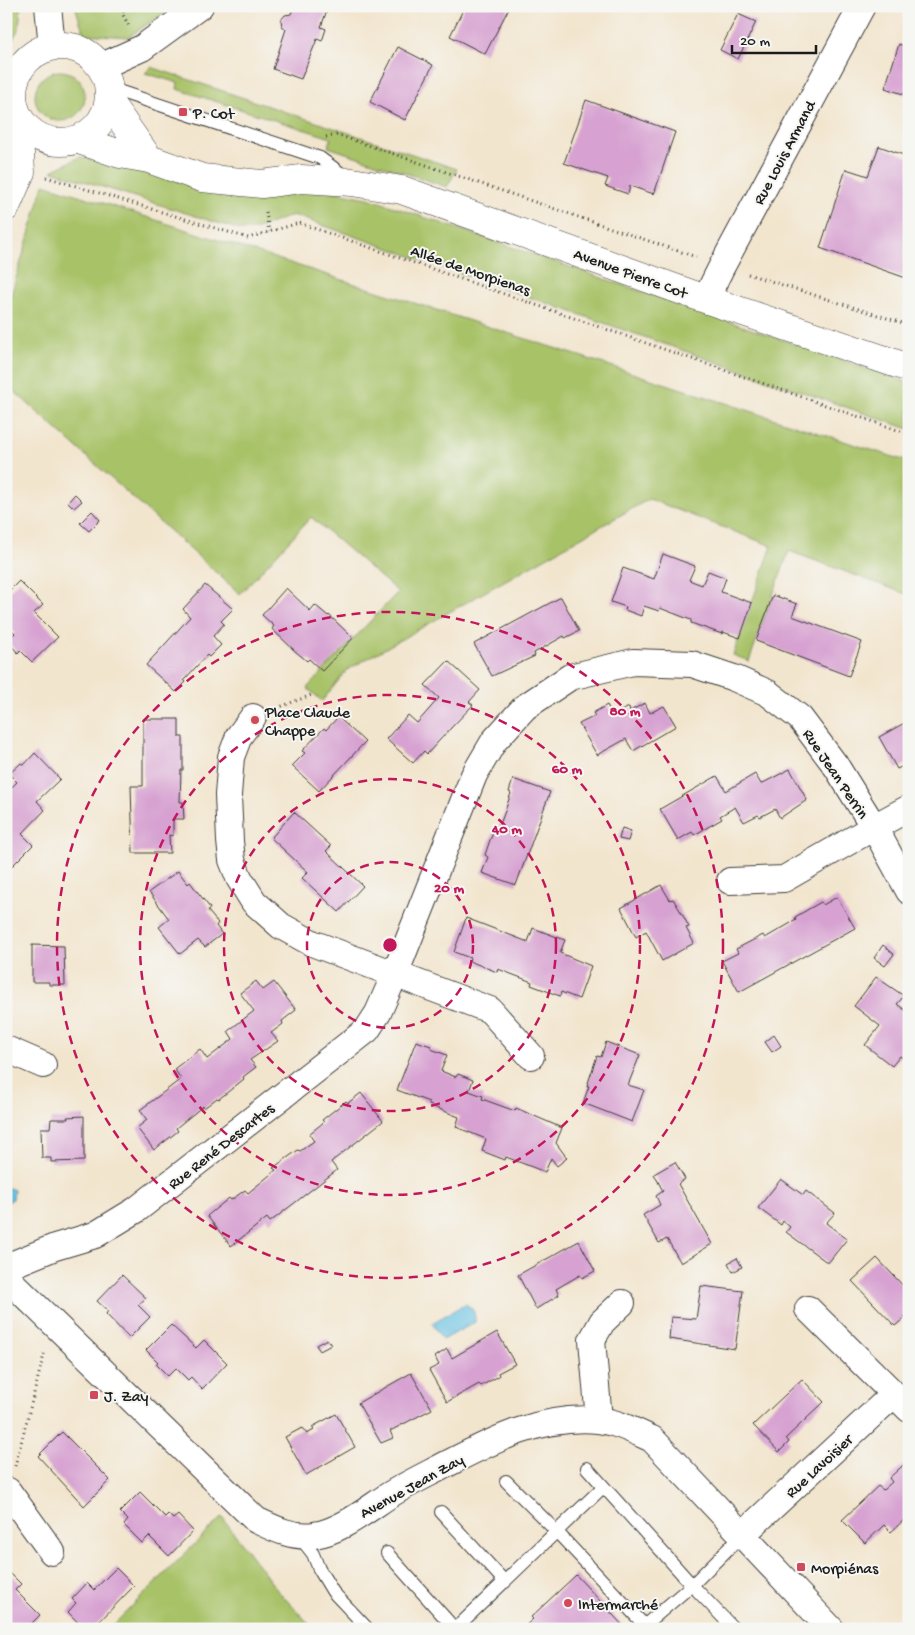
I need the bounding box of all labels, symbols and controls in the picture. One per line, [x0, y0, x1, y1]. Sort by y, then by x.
scale bar [732, 22, 816, 54]
text: 20 m [740, 33, 770, 51]
street label: Rue Louis Armand [751, 97, 822, 209]
marker: P. Cot [177, 106, 189, 118]
place label: P. Cot [192, 106, 236, 125]
street label: Allée de Morpienas [408, 243, 533, 302]
street label: Avenue Pierre Cot [570, 246, 691, 305]
text: 80 m [610, 703, 641, 721]
place label: Place Claude Chappe [264, 705, 351, 742]
marker: Place Claude Chappe [249, 714, 261, 726]
street label: Rue Jean Perrin [797, 726, 871, 824]
text: 60 m [552, 761, 583, 779]
text: 40 m [491, 821, 522, 839]
text: 20 m [434, 880, 464, 898]
centre of rings [381, 936, 399, 954]
street label: Rue René Descartes [165, 1100, 280, 1195]
marker: J. Zay [88, 1389, 100, 1401]
place label: J. Zay [104, 1389, 149, 1408]
street label: Rue Lavoisier [783, 1431, 859, 1503]
street label: Avenue Jean Zay [357, 1452, 468, 1524]
marker: Morpiénas [795, 1561, 807, 1573]
place label: Morpiénas [811, 1561, 879, 1580]
marker: Intermarché [562, 1597, 574, 1609]
place label: Intermarché [578, 1597, 659, 1616]

